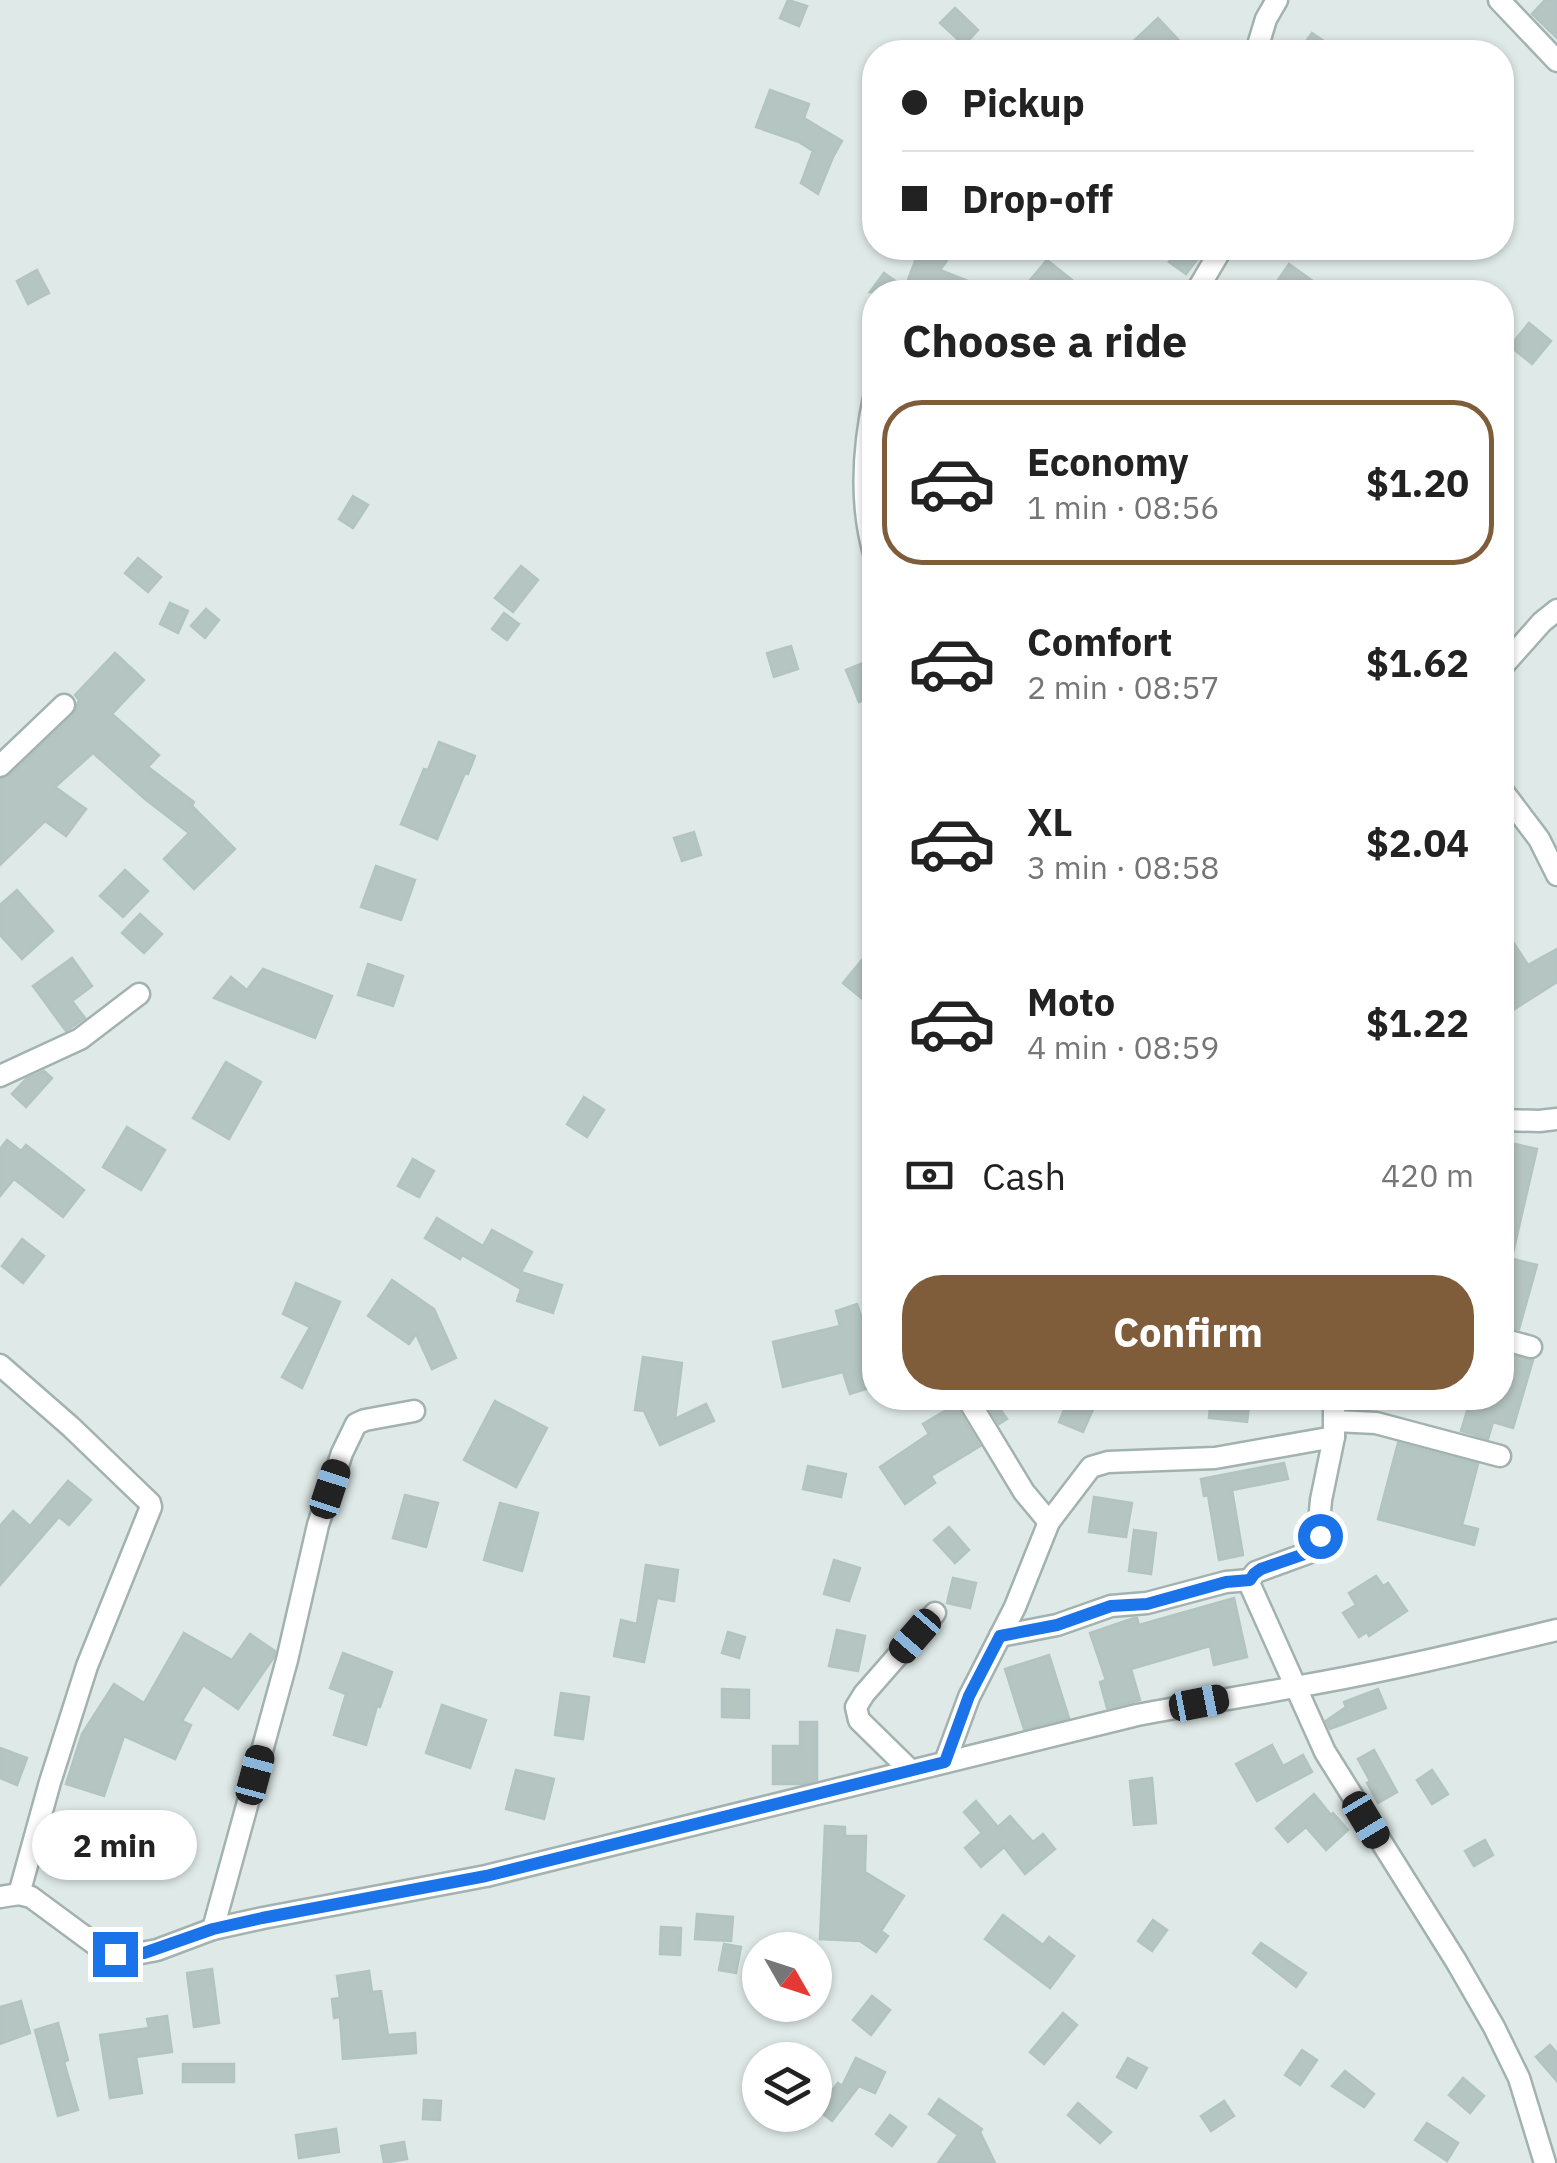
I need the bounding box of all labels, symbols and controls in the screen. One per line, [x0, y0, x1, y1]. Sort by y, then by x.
text: Pickup [962, 78, 1085, 127]
text: Drop-off [962, 174, 1113, 223]
text: Choose a ride [902, 311, 1187, 369]
text: Economy [1027, 437, 1189, 486]
icon: car [907, 438, 997, 528]
text: $1.20 [1366, 458, 1469, 507]
text: 1 min · 08:56 [1027, 486, 1220, 528]
text: Comfort [1027, 617, 1172, 666]
icon: car [907, 618, 997, 708]
text: $1.62 [1366, 638, 1469, 687]
text: 2 min · 08:57 [1027, 666, 1220, 708]
text: XL [1027, 797, 1073, 846]
icon: car [907, 798, 997, 888]
text: $2.04 [1366, 818, 1469, 867]
text: 3 min · 08:58 [1027, 846, 1220, 888]
text: Moto [1027, 977, 1115, 1026]
icon: car [907, 978, 997, 1068]
text: $1.22 [1366, 998, 1469, 1047]
text: 4 min · 08:59 [1027, 1026, 1220, 1068]
icon: cash [902, 1148, 957, 1203]
text: Cash [982, 1151, 1066, 1200]
text: 420 m [1381, 1154, 1474, 1196]
button: Confirm [902, 1275, 1474, 1390]
car [306, 1456, 354, 1522]
route start [1298, 1514, 1343, 1559]
car [884, 1604, 946, 1668]
car [1167, 1683, 1231, 1723]
car [233, 1742, 277, 1808]
car [1338, 1787, 1394, 1853]
callout: 2 min [32, 1809, 198, 1879]
text: 2 min [73, 1824, 156, 1866]
route end [93, 1932, 138, 1977]
north arrow [742, 1932, 832, 2022]
map controls [742, 1932, 832, 2132]
button: layers [742, 2042, 832, 2132]

